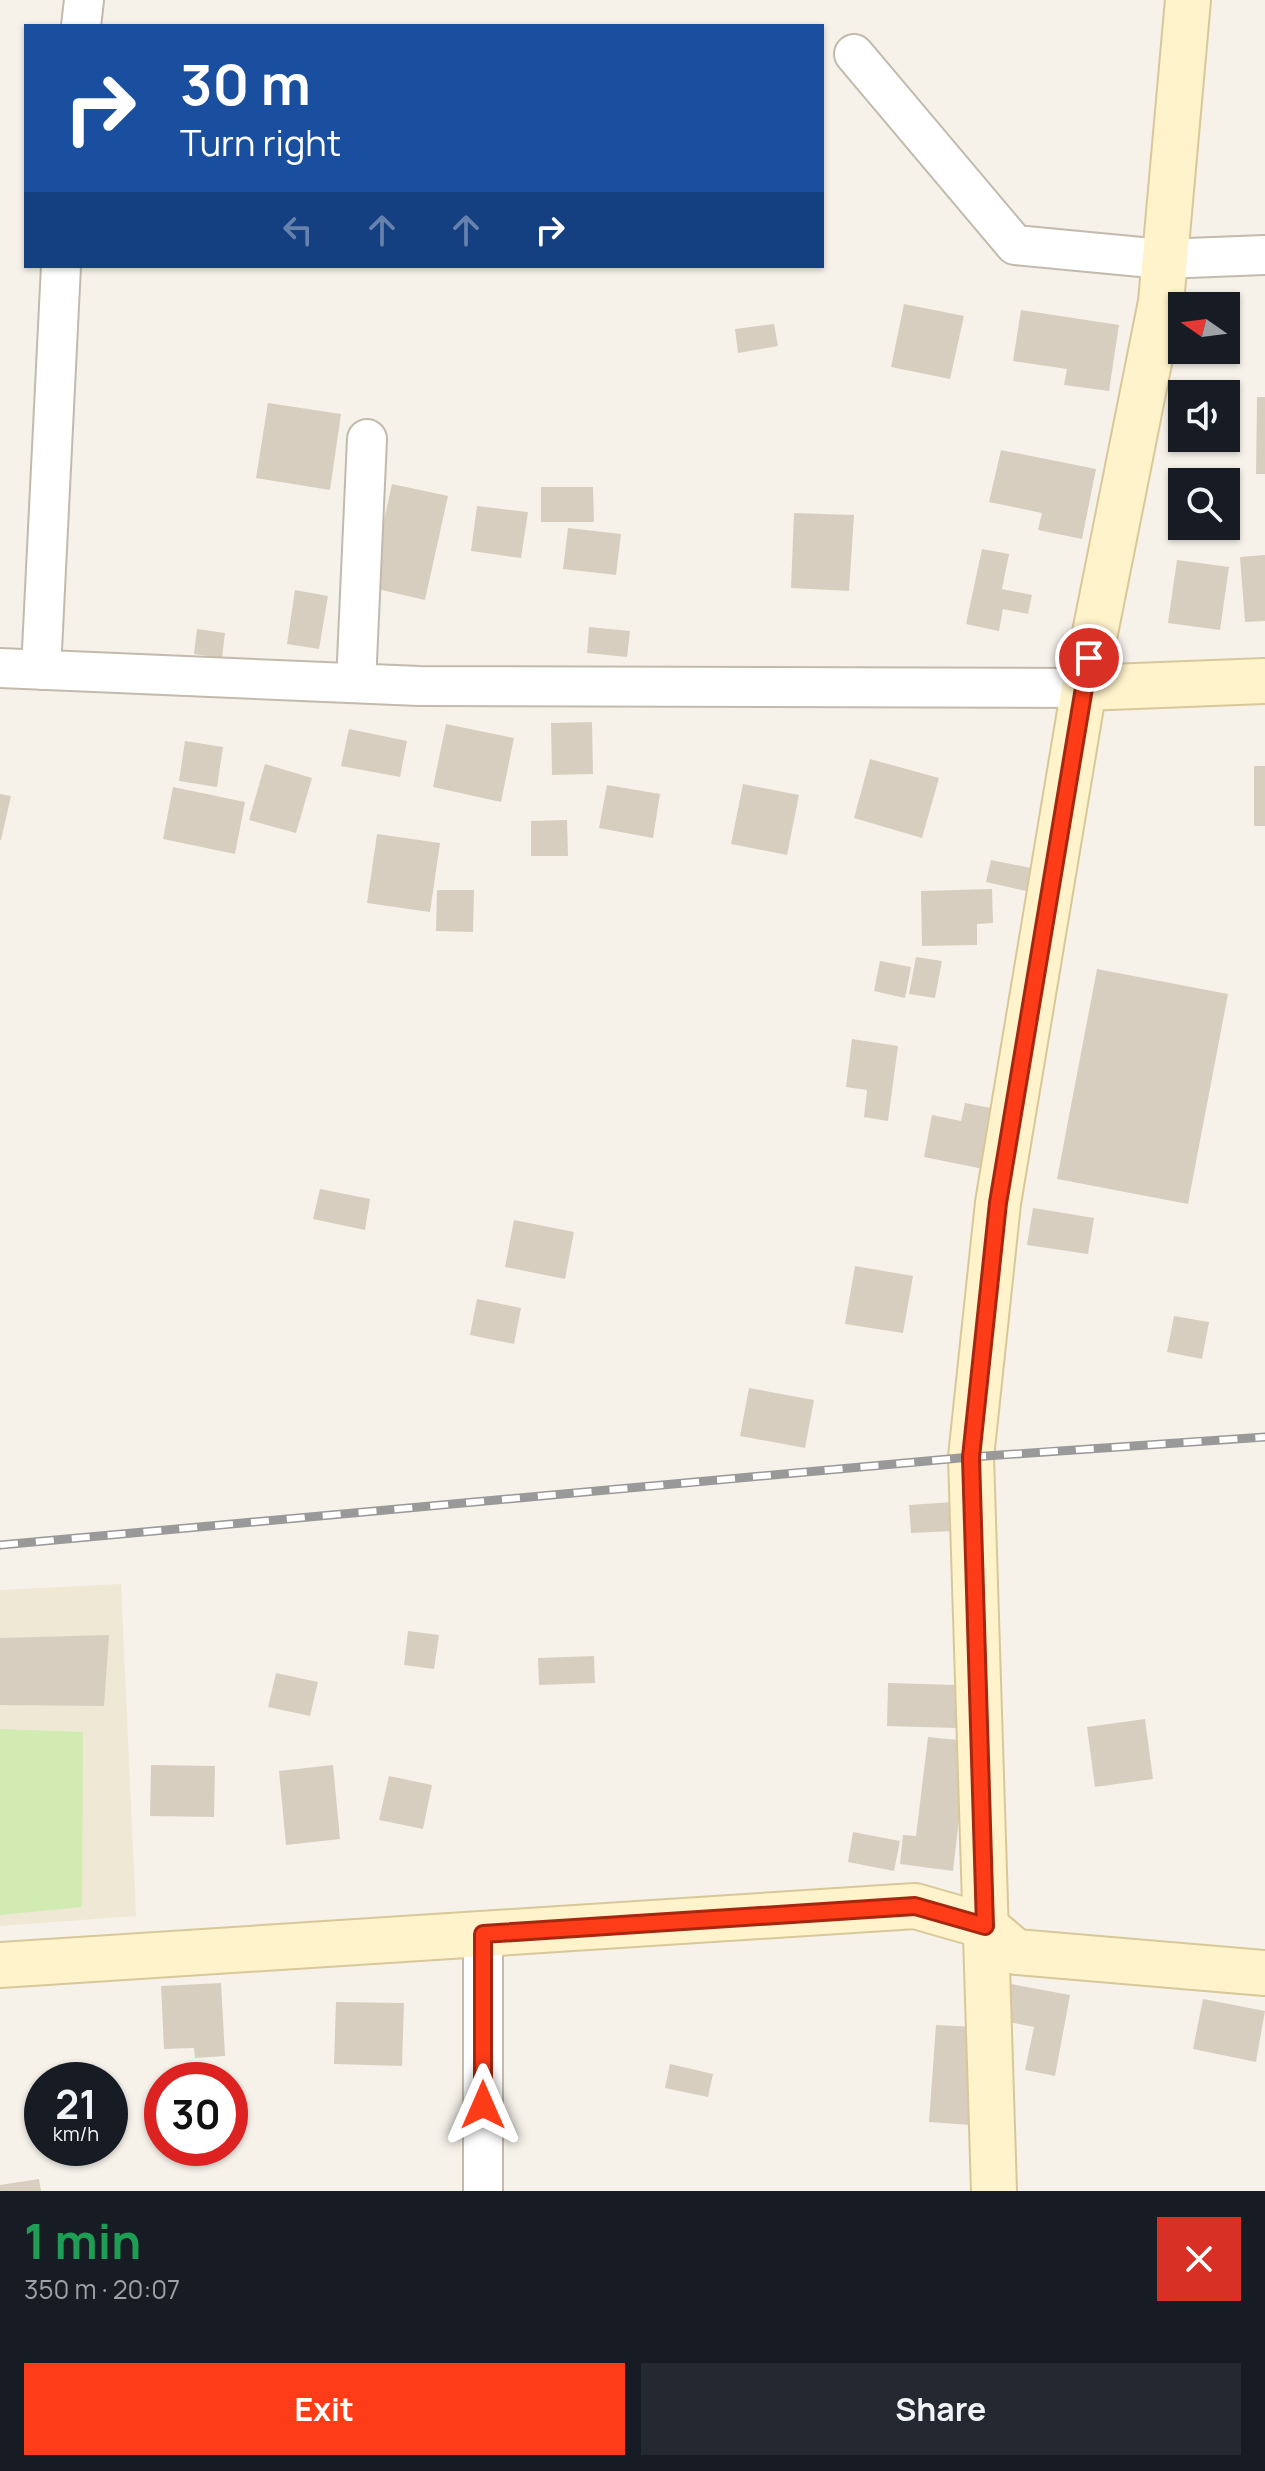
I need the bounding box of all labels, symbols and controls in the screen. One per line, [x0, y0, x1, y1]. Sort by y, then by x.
text: 30 m [180, 45, 311, 122]
icon: right [48, 56, 152, 160]
text: Turn right [180, 118, 341, 167]
icon: left [276, 208, 320, 252]
icon: ahead [360, 208, 404, 252]
icon: ahead [444, 208, 488, 252]
icon: right [528, 208, 572, 252]
north arrow [1168, 292, 1240, 364]
map controls [1168, 292, 1240, 540]
button: sound [1168, 380, 1240, 452]
button: search [1168, 468, 1240, 540]
pin [1055, 624, 1123, 692]
icon: arrive [1067, 636, 1111, 680]
speed limit sign: 30 [144, 2062, 248, 2166]
position arrow [441, 2063, 525, 2147]
text: 21 [55, 2076, 97, 2131]
text: km/h [53, 2120, 99, 2147]
text: 1 min [24, 2208, 141, 2273]
button: close [1157, 2217, 1241, 2301]
text: 350 m · 20:07 [24, 2271, 180, 2307]
button: Exit [24, 2363, 625, 2455]
button: Share [641, 2363, 1241, 2455]

